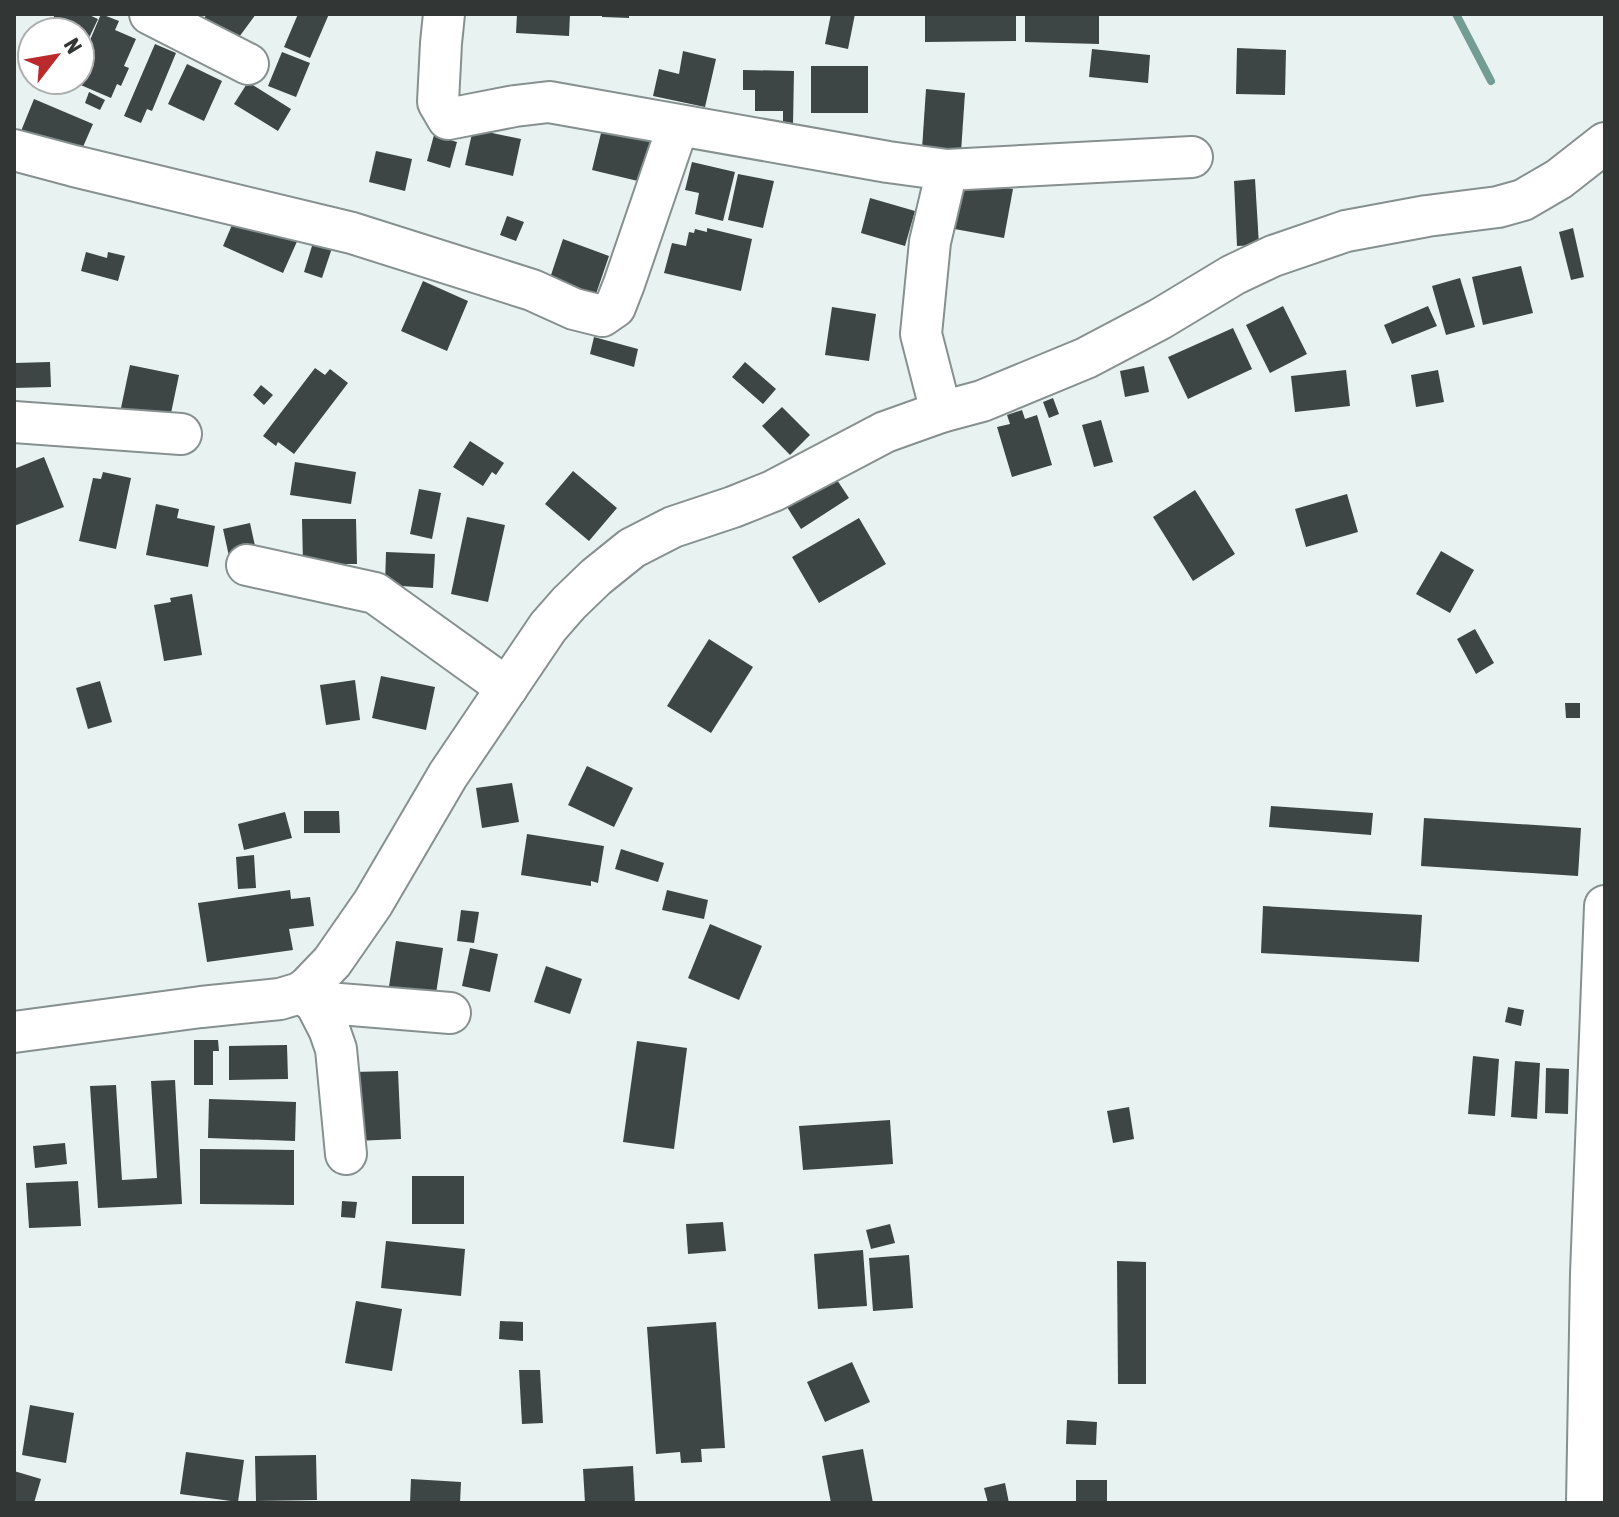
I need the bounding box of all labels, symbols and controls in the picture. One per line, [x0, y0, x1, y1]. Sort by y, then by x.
north arrow [16, 16, 96, 96]
text: N [59, 33, 88, 58]

